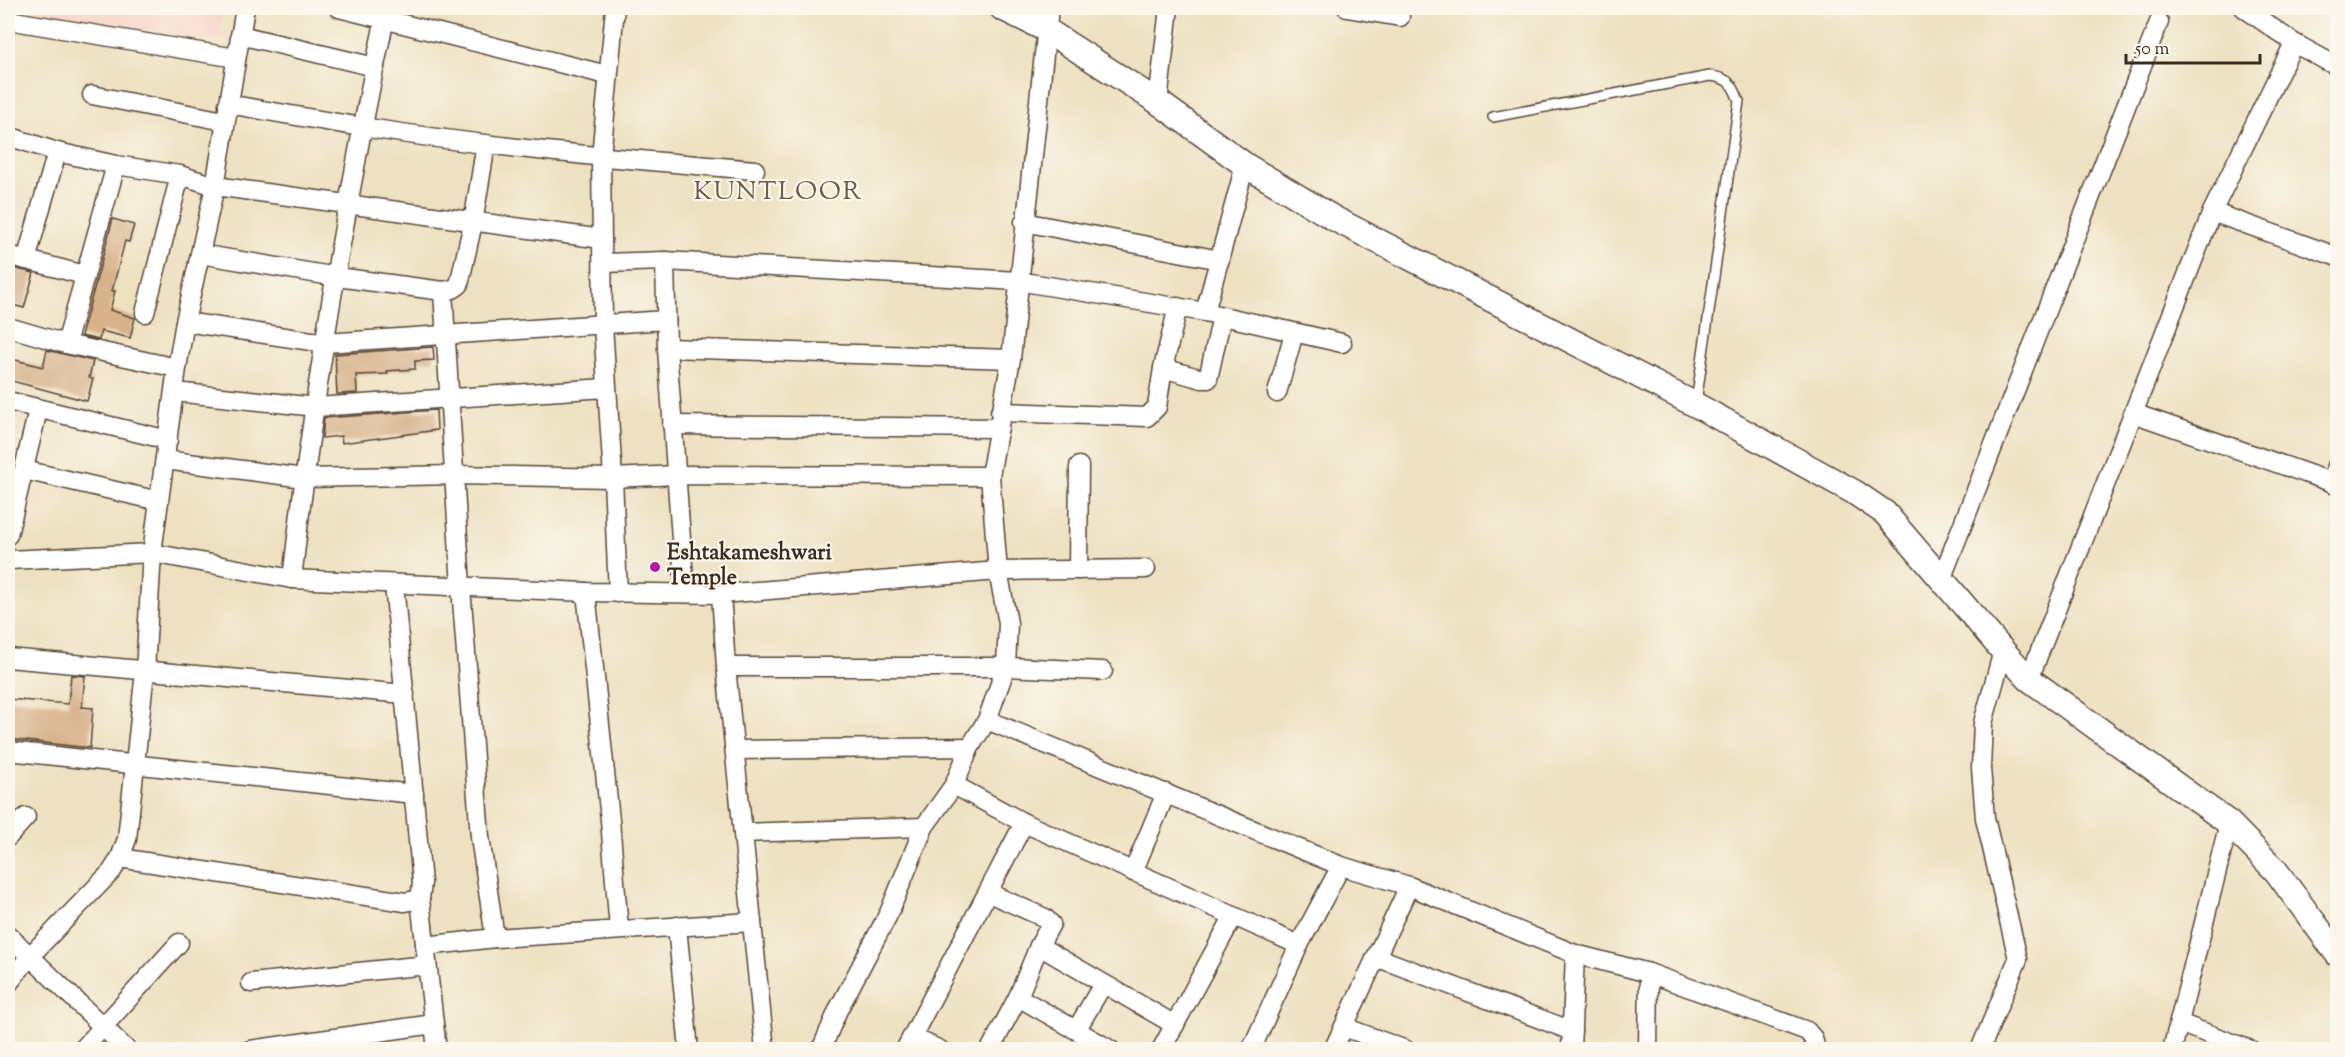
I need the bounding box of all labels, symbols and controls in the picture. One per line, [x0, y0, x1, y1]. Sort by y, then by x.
scale bar [2126, 27, 2260, 65]
text: 50 m [2134, 37, 2170, 63]
district label: KUNTLOOR [693, 174, 863, 211]
place label: Eshtakameshwari Temple [667, 538, 833, 595]
marker: Eshtakameshwari Temple [648, 560, 662, 574]

